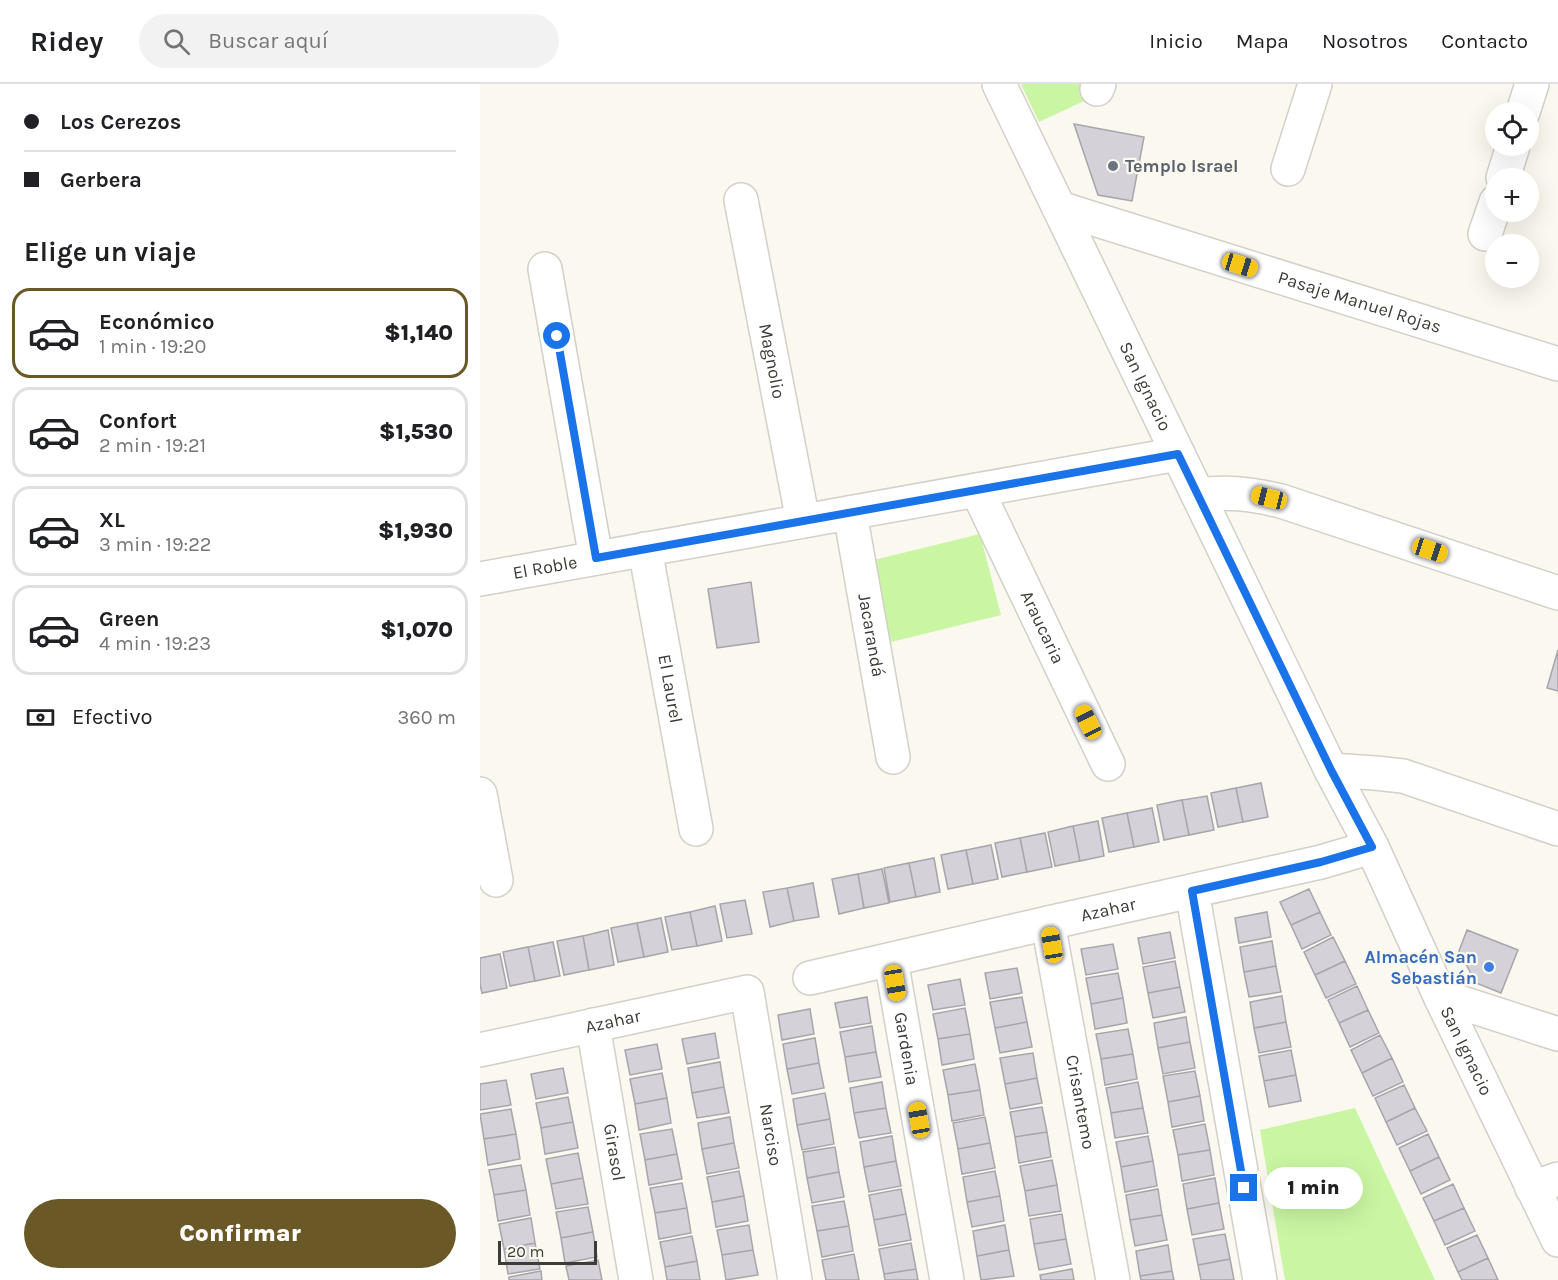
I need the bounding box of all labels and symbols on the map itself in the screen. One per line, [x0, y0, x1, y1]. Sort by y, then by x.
place label: Templo Israel [1125, 155, 1239, 177]
marker: Templo Israel [1106, 159, 1120, 173]
car [1220, 251, 1260, 279]
street label: Pasaje Manuel Rojas [1275, 266, 1444, 338]
street label: Magnolio [754, 321, 790, 401]
route start [543, 322, 570, 349]
street label: San Ignacio [1114, 338, 1176, 435]
car [1249, 485, 1289, 511]
car [1410, 536, 1450, 564]
street label: El Roble [511, 551, 579, 584]
street label: Araucaria [1016, 587, 1069, 667]
street label: Jacarandá [853, 592, 890, 679]
street label: El Laurel [653, 653, 687, 725]
car [1072, 702, 1104, 742]
street label: Azahar [1078, 893, 1139, 926]
car [1040, 926, 1064, 964]
place label: Almacén San Sebastián [1365, 946, 1477, 989]
marker: Almacén San Sebastián [1482, 960, 1496, 974]
car [883, 964, 907, 1002]
street label: San Ignacio [1436, 1003, 1497, 1099]
street label: Azahar [583, 1004, 643, 1038]
street label: Gardenia [889, 1010, 924, 1087]
street label: Crisantemo [1061, 1053, 1100, 1151]
car [907, 1101, 931, 1139]
street label: Narciso [755, 1102, 787, 1168]
street label: Girasol [599, 1122, 630, 1183]
callout: 1 min [1265, 1167, 1364, 1209]
route end [1230, 1174, 1257, 1201]
scale bar [498, 1238, 597, 1266]

